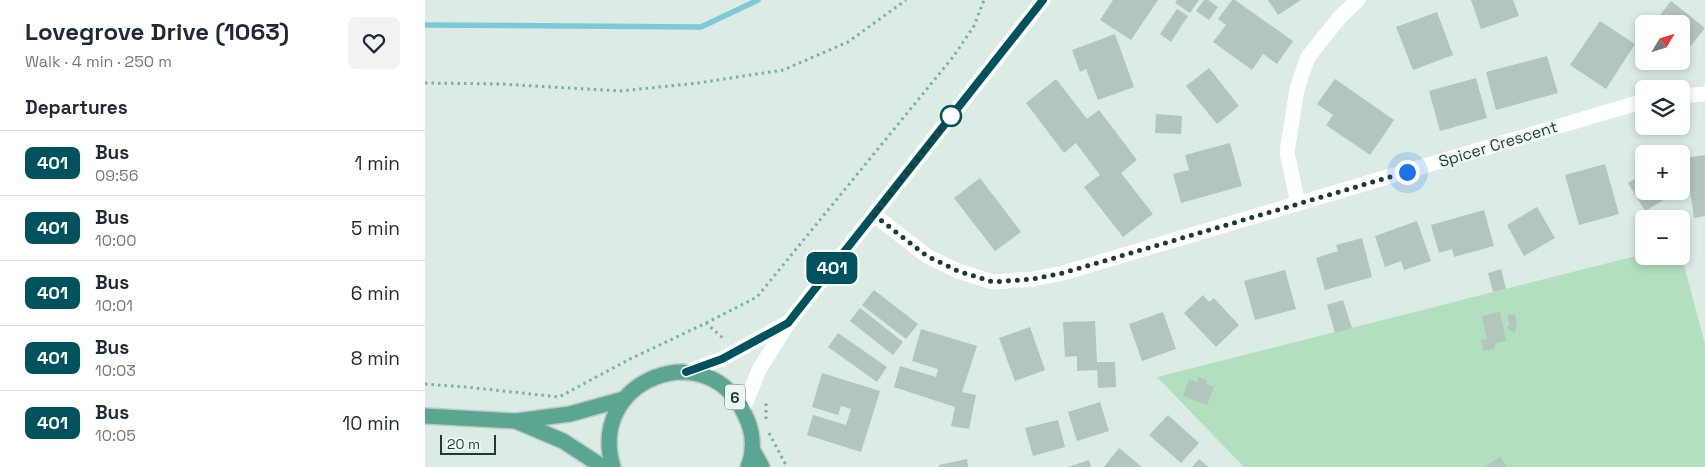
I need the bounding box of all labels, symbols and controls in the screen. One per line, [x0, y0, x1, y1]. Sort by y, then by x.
north arrow [1635, 15, 1690, 70]
map controls [1635, 15, 1690, 265]
text: Lovegrove Drive (1063) [25, 16, 289, 47]
button: heart [348, 17, 400, 69]
text: Walk · 4 min · 250 m [25, 51, 172, 72]
button: layers [1635, 80, 1690, 135]
text: Departures [25, 95, 128, 120]
unlabelled marker [940, 105, 962, 127]
street label: Spicer Crescent [1436, 116, 1560, 172]
text: Bus [95, 140, 129, 165]
button: + [1635, 145, 1690, 200]
text: 401 [37, 151, 68, 174]
text: 1 min [355, 151, 400, 176]
your location [1395, 160, 1420, 185]
text: 09:56 [95, 165, 138, 186]
text: Bus [95, 205, 129, 230]
button: − [1635, 210, 1690, 265]
text: 401 [37, 216, 68, 239]
text: 5 min [351, 216, 400, 241]
text: 10:00 [95, 230, 137, 251]
line badge: 401 [803, 252, 861, 284]
text: 401 [816, 256, 848, 279]
text: Bus [95, 270, 129, 295]
text: 401 [37, 281, 68, 304]
text: 6 min [351, 281, 400, 306]
text: 10:01 [95, 295, 133, 316]
text: Bus [95, 335, 129, 360]
text: 401 [37, 346, 68, 369]
text: 8 min [351, 346, 400, 371]
text: 10:03 [95, 360, 136, 381]
road number: 6 [725, 384, 745, 410]
text: Bus [95, 400, 129, 425]
text: 401 [37, 411, 68, 434]
text: 10 min [342, 411, 400, 436]
text: 10:05 [95, 425, 136, 446]
scale bar [440, 432, 496, 455]
text: 20 m [447, 435, 480, 453]

